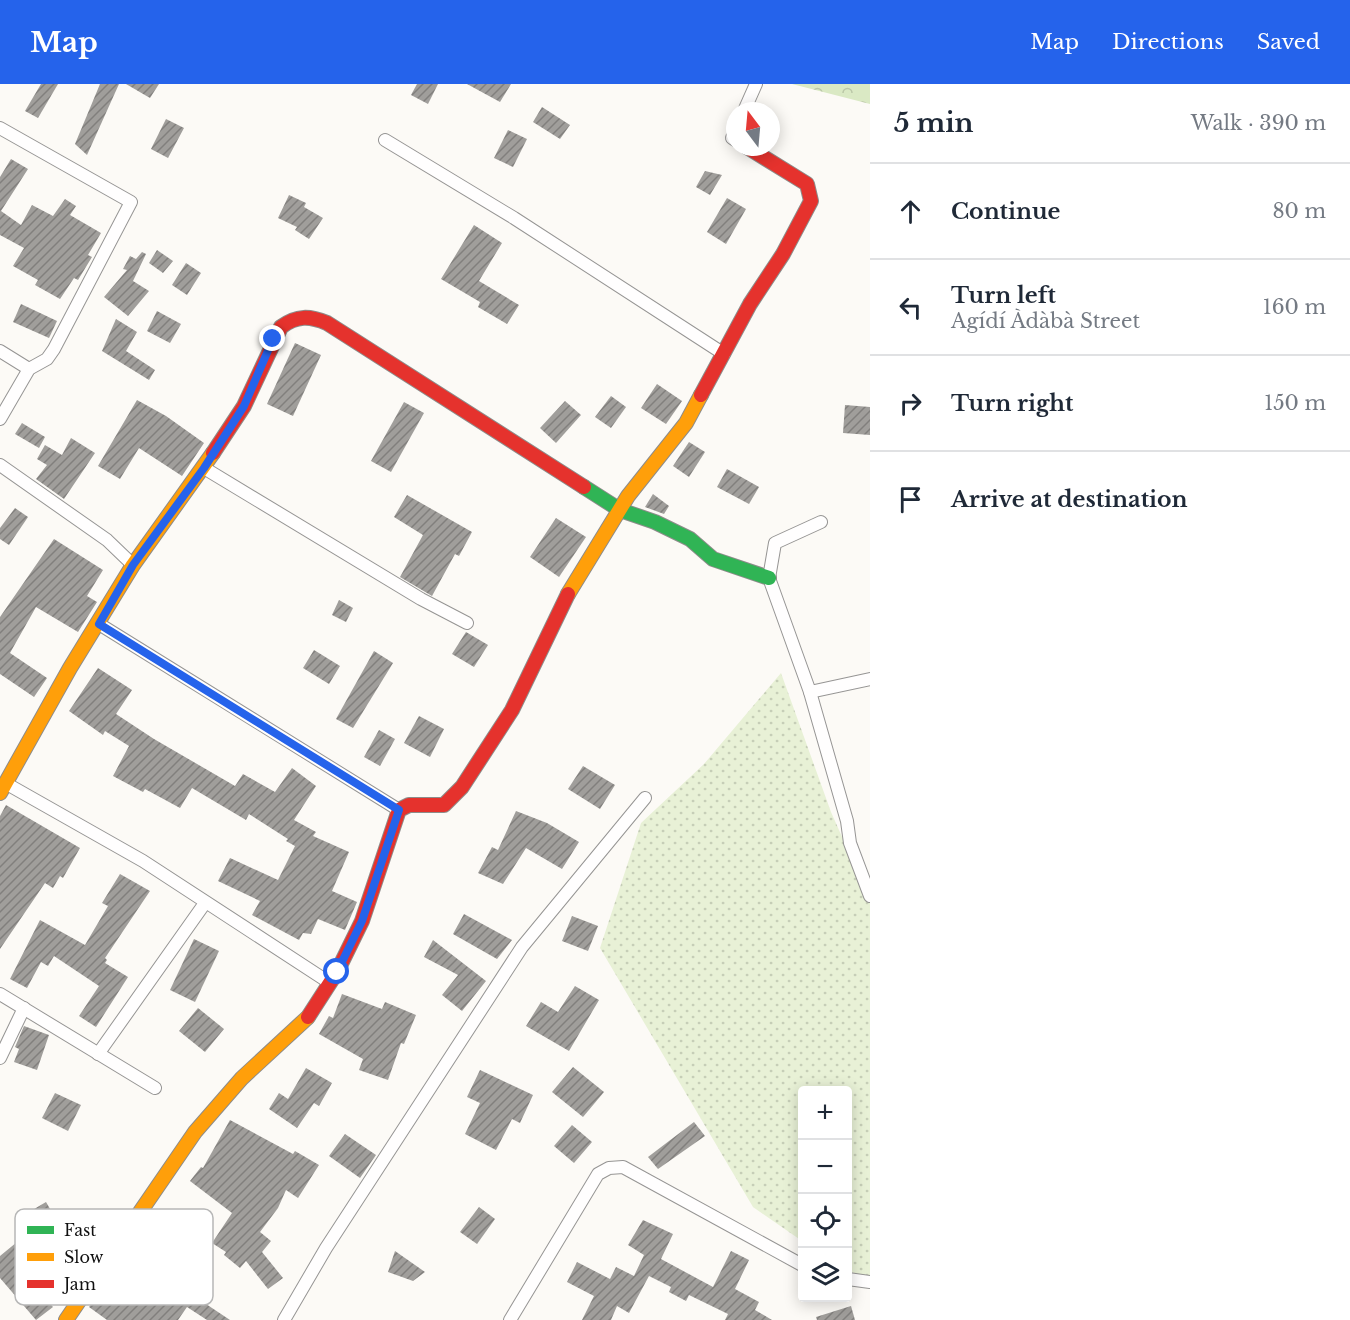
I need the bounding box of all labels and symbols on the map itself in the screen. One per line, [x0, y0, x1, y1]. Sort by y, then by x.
north arrow [726, 102, 780, 156]
route end [259, 325, 285, 351]
route start [323, 958, 349, 984]
legend [15, 1209, 213, 1305]
text: Fast [64, 1220, 96, 1240]
text: Slow [64, 1247, 104, 1267]
text: Jam [62, 1274, 96, 1294]

